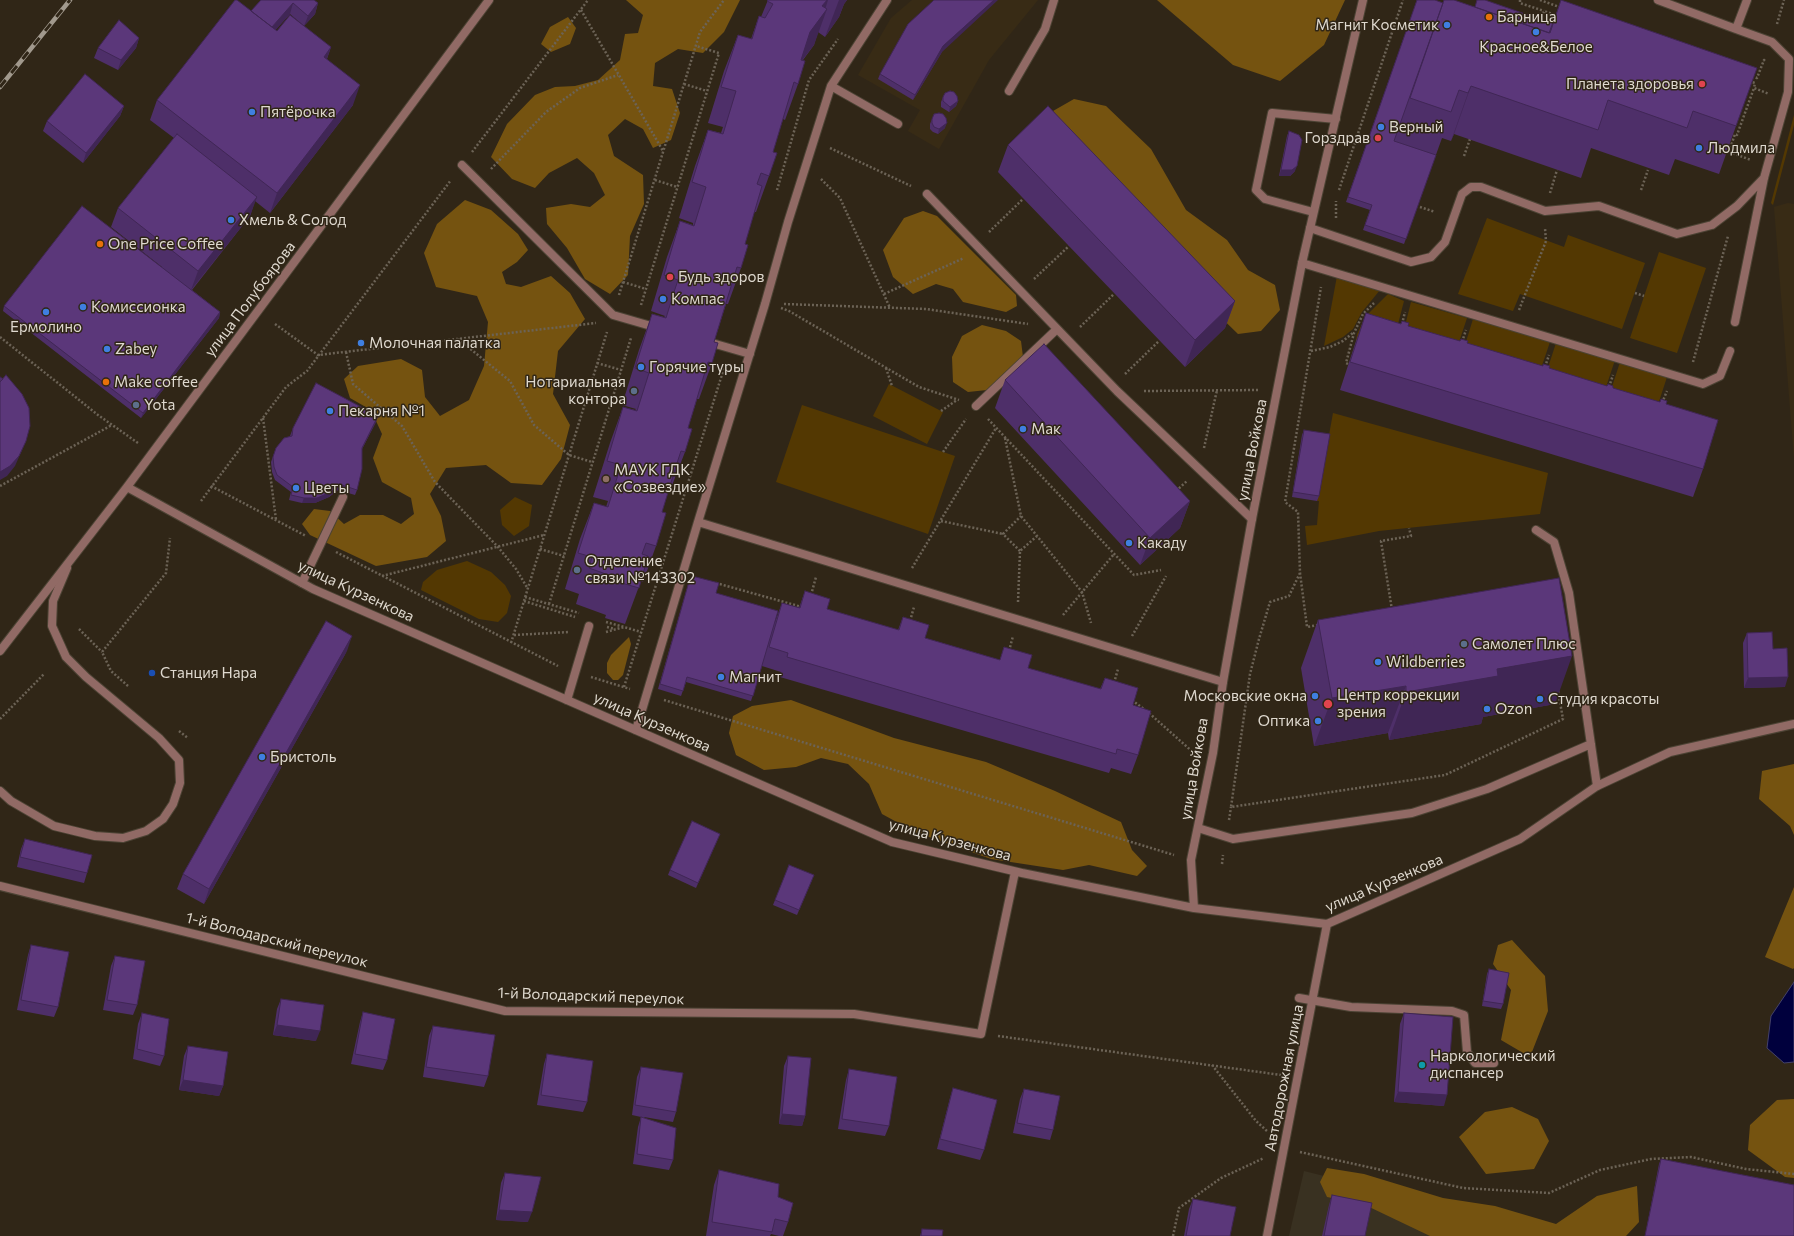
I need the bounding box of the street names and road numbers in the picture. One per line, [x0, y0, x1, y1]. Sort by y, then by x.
street label: улица Полубоярова [201, 238, 299, 360]
street label: улица Войкова [1233, 397, 1271, 503]
street label: улица Курзенкова [295, 556, 417, 626]
street label: улица Курзенкова [591, 688, 713, 756]
street label: улица Войкова [1176, 716, 1212, 822]
street label: улица Курзенкова [887, 815, 1013, 865]
street label: улица Курзенкова [1322, 850, 1446, 916]
street label: 1-й Володарский переулок [184, 909, 370, 971]
street label: 1-й Володарский переулок [497, 984, 685, 1008]
street label: Автодорожная улица [1261, 1003, 1307, 1153]

